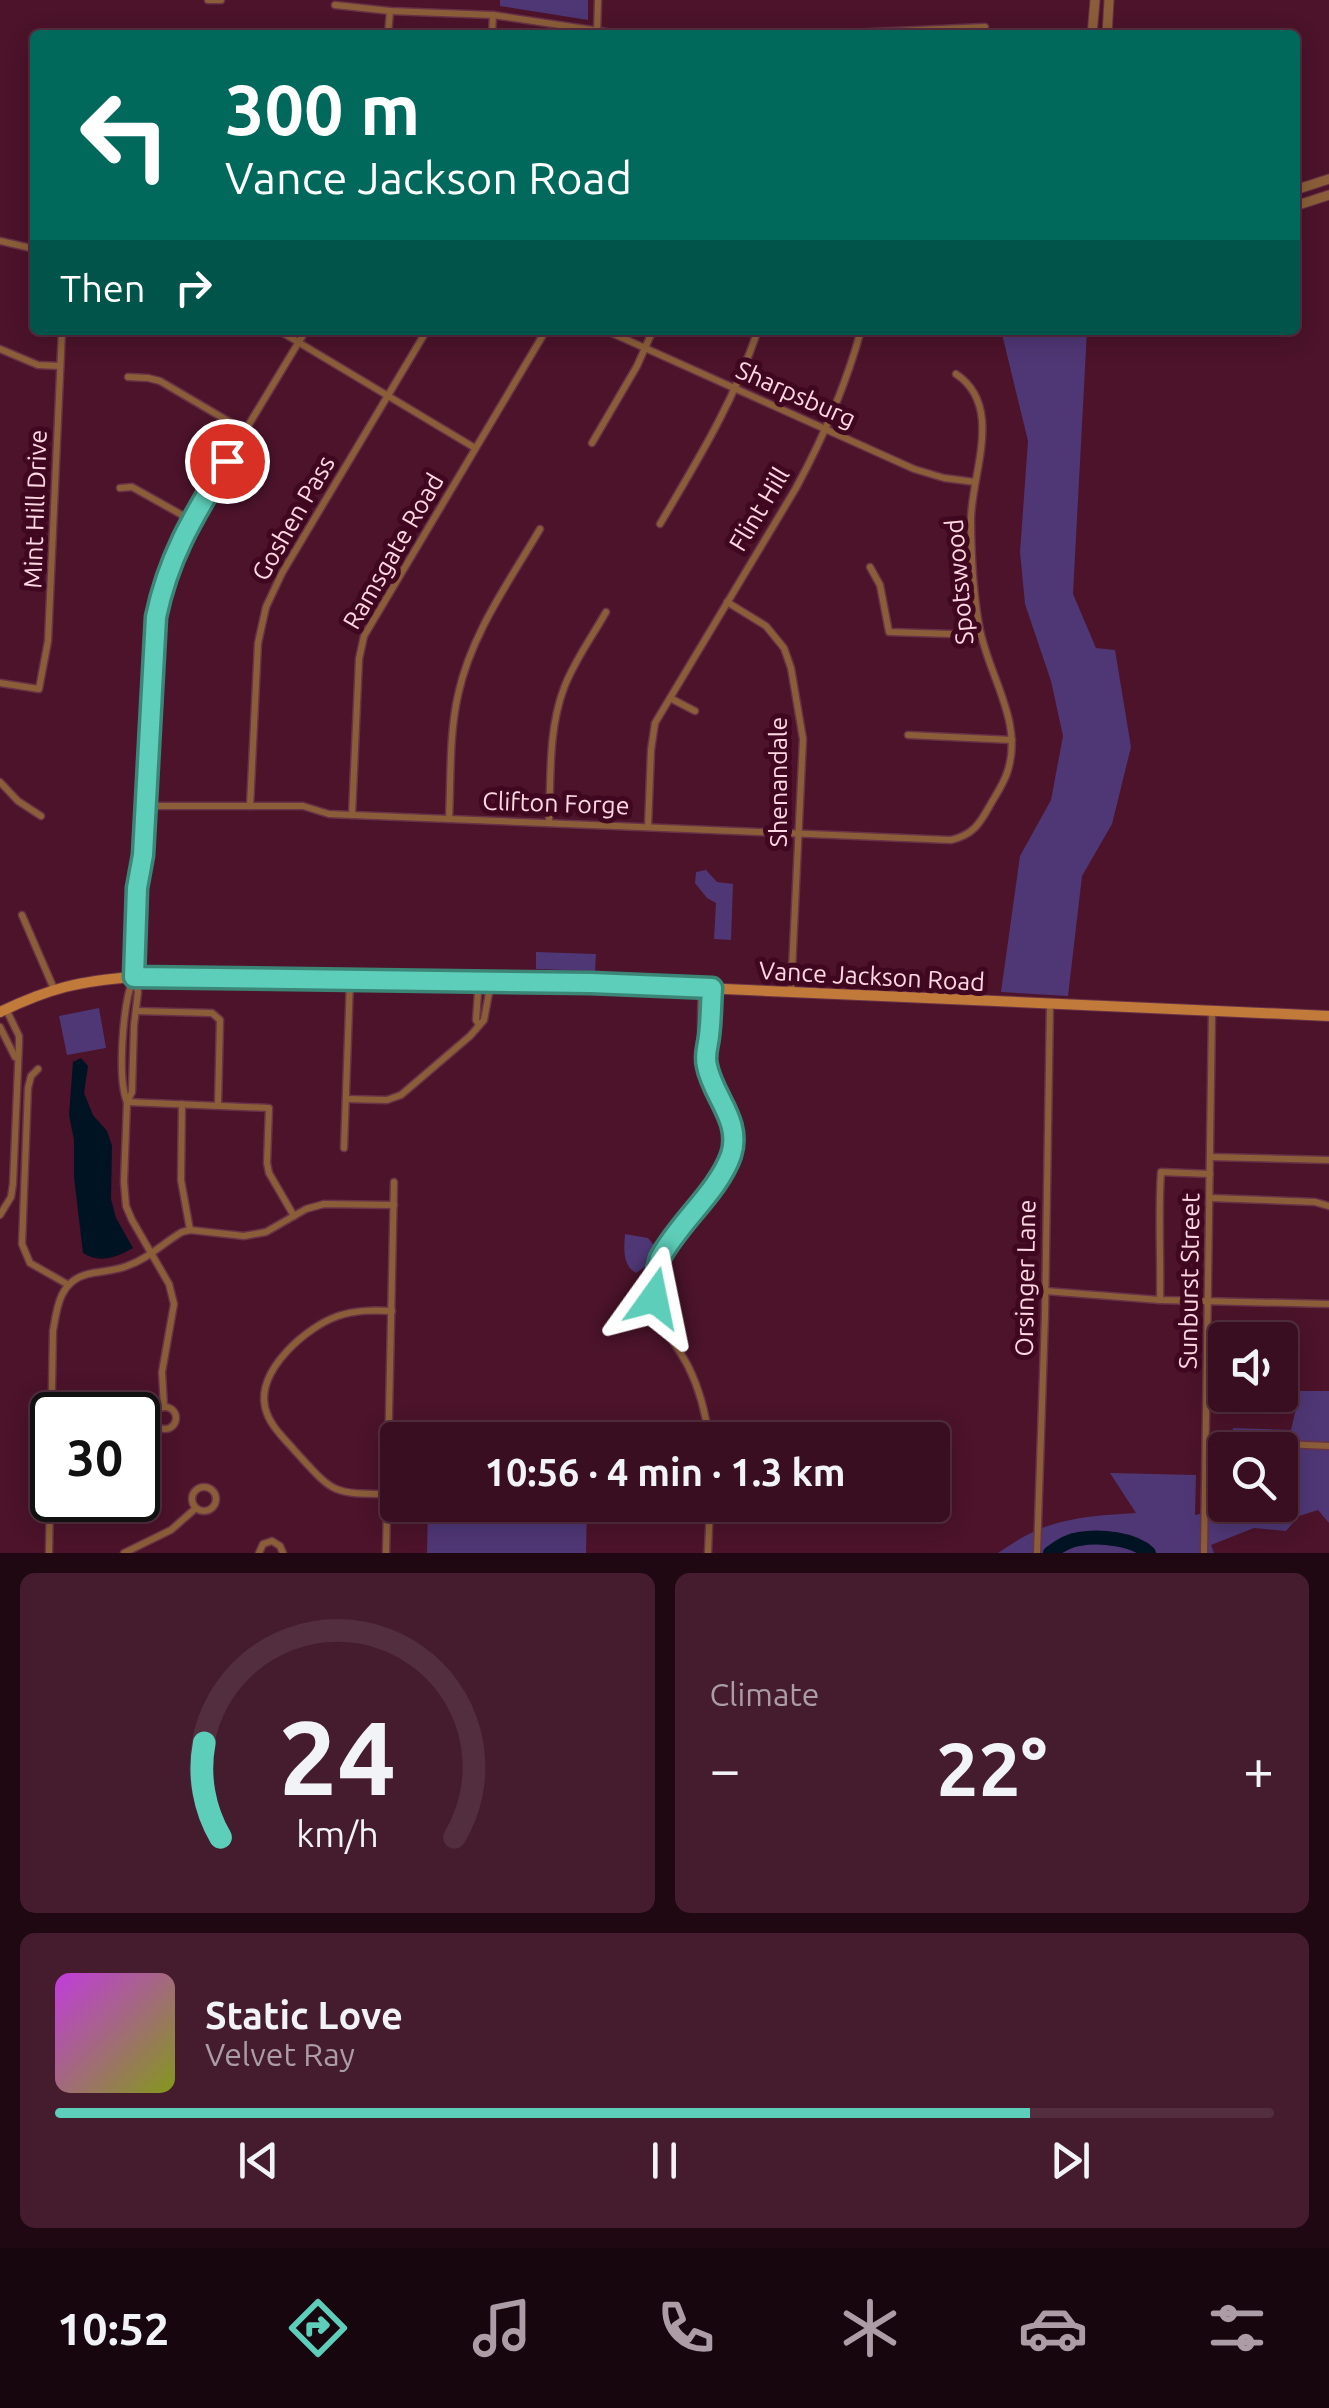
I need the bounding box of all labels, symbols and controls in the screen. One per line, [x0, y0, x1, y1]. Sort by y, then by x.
icon: left [60, 70, 190, 200]
text: 300 m [225, 70, 420, 148]
text: Vance Jackson Road [225, 152, 632, 203]
icon: right [166, 260, 221, 315]
text: Then [60, 267, 146, 309]
street label: Sharpsburg [732, 355, 860, 433]
pin [185, 419, 270, 504]
street label: Mint Hill Drive [18, 429, 52, 589]
icon: arrive [200, 434, 255, 489]
street label: Goshen Pass [246, 451, 340, 585]
street label: Flint Hill [723, 462, 795, 556]
street label: Ramsgate Road [337, 468, 449, 634]
street label: Spotswood [940, 518, 978, 646]
street label: Shenandale [764, 717, 792, 847]
street label: Clifton Forge [482, 786, 630, 820]
street label: Vance Jackson Road [758, 956, 986, 996]
street label: Sunburst Street [1173, 1192, 1205, 1369]
street label: Orsinger Lane [1010, 1199, 1040, 1357]
position arrow [602, 1246, 706, 1350]
map controls [1208, 1322, 1298, 1522]
button: sound [1208, 1322, 1298, 1412]
speed limit sign: 30 [30, 1392, 160, 1522]
button: search [1208, 1432, 1298, 1522]
text: 10:56 · 4 min · 1.3 km [484, 1451, 846, 1493]
text: Climate [710, 1676, 820, 1712]
text: 24 [279, 1698, 396, 1815]
text: 22° [936, 1726, 1047, 1810]
text: − [710, 1738, 741, 1799]
text: + [1243, 1738, 1274, 1799]
text: km/h [296, 1814, 379, 1854]
text: Static Love [205, 1994, 403, 2036]
text: Velvet Ray [205, 2036, 355, 2072]
icon: previous [231, 2133, 286, 2188]
icon: pause [637, 2133, 692, 2188]
icon: next [1043, 2133, 1098, 2188]
icon: directions [283, 2293, 353, 2363]
icon: music [467, 2293, 537, 2363]
icon: phone [651, 2293, 721, 2363]
icon: climate [835, 2293, 905, 2363]
icon: car [1018, 2293, 1088, 2363]
icon: filters [1202, 2293, 1272, 2363]
text: 10:52 [57, 2303, 169, 2354]

